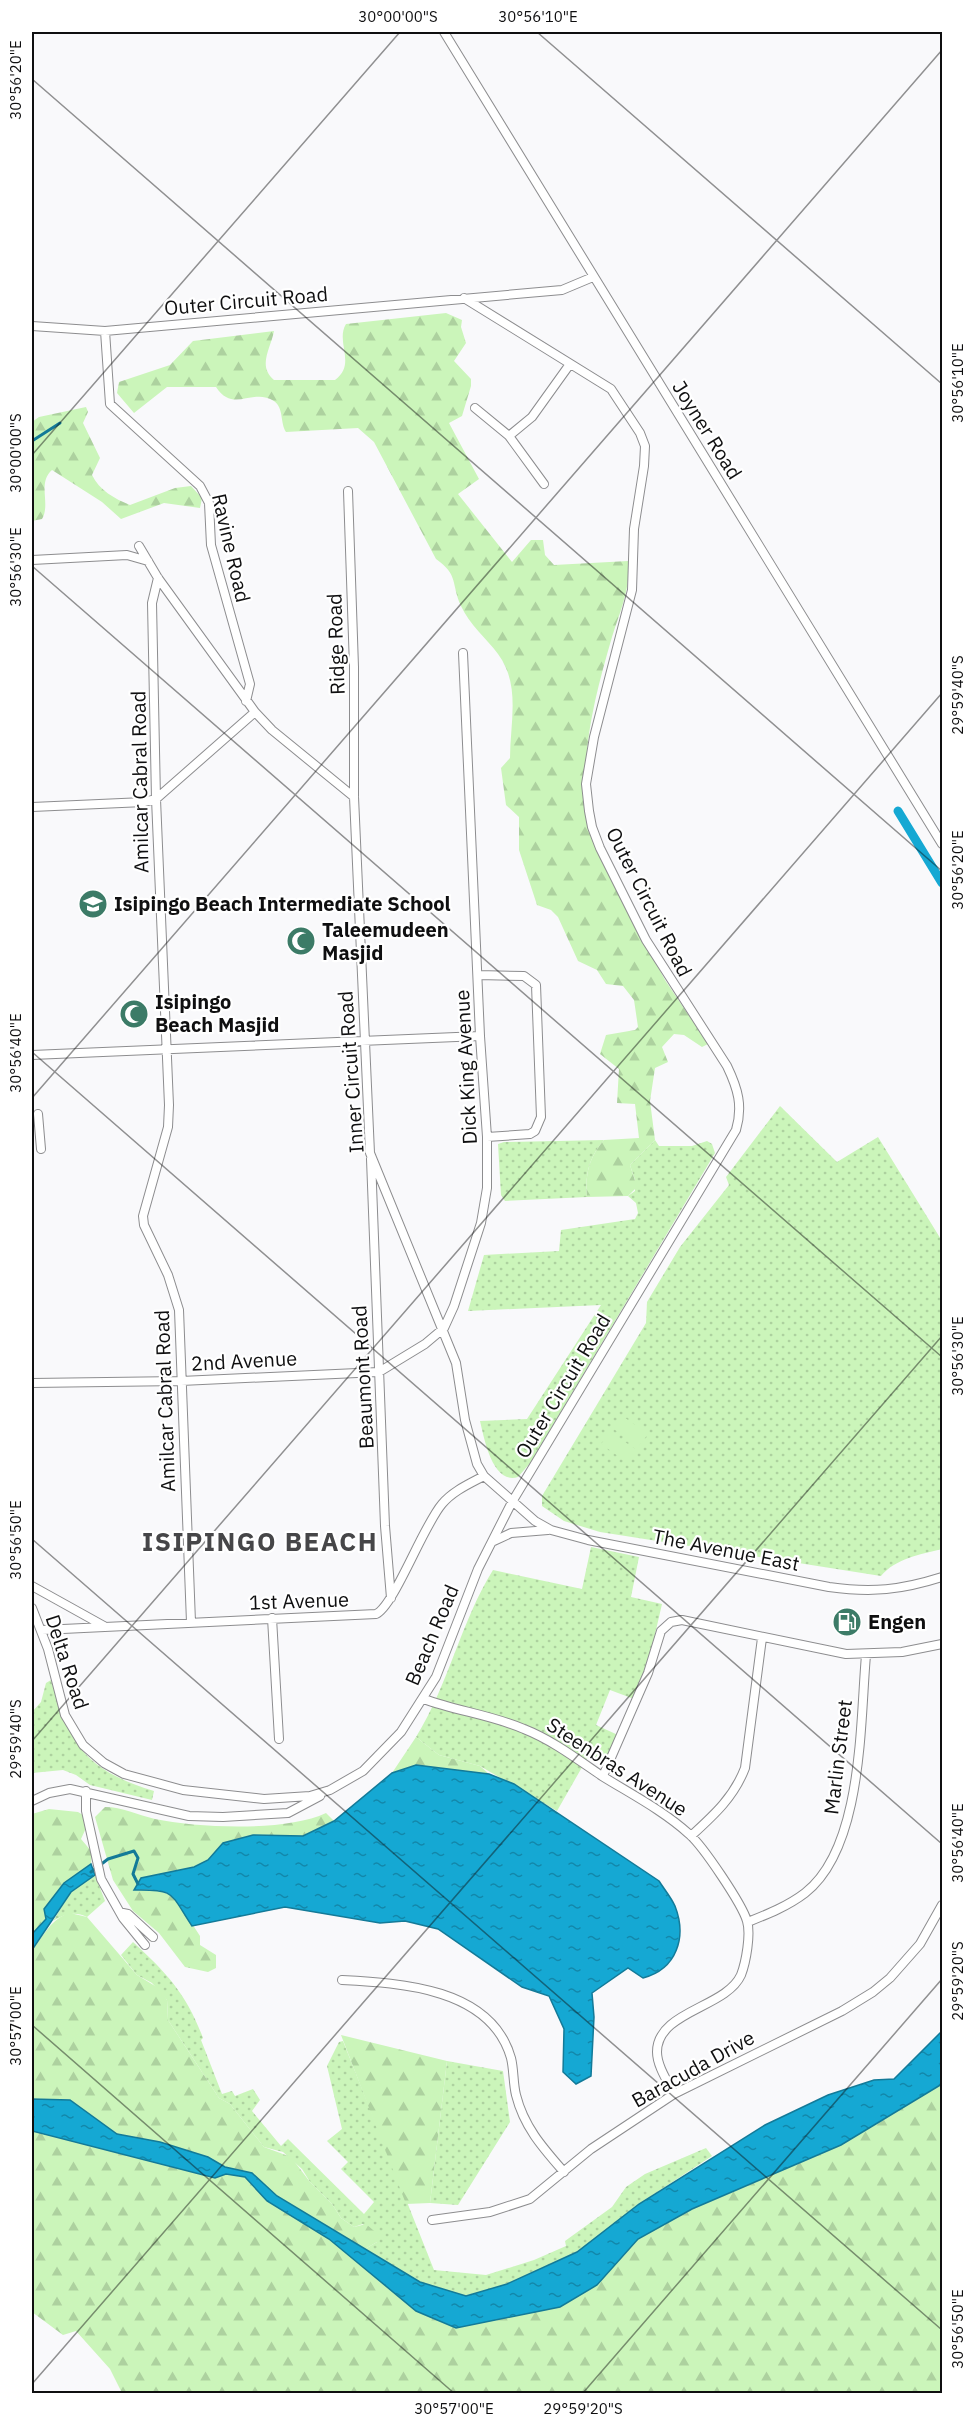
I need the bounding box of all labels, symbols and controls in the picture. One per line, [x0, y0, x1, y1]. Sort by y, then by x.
text: 30°00'00"S [358, 7, 438, 26]
text: 30°56'10"E [498, 7, 578, 26]
text: 30°56'20"E [6, 40, 25, 120]
street label: Outer Circuit Road [163, 280, 329, 321]
text: 30°56'10"E [948, 343, 967, 423]
street label: Joyner Road [666, 375, 748, 484]
text: 30°00'00"S [6, 413, 25, 493]
street label: Ravine Road [206, 491, 257, 605]
text: 30°56'30"E [6, 527, 25, 607]
street label: Ridge Road [320, 593, 351, 695]
text: 29°59'40"S [948, 655, 967, 735]
street label: Amilcar Cabral Road [124, 691, 155, 873]
street label: Outer Circuit Road [600, 822, 699, 981]
text: 30°56'20"E [948, 830, 967, 910]
school or university icon: Isipingo Beach Intermediate School [77, 888, 109, 920]
place label: Isipingo Beach Intermediate School [114, 890, 451, 917]
place label: Taleemudeen Masjid [322, 916, 449, 966]
mosque icon: Taleemudeen Masjid [285, 925, 317, 957]
place label: Isipingo Beach Masjid [155, 988, 279, 1038]
street label: Dick King Avenue [448, 989, 483, 1145]
street label: Inner Circuit Road [331, 990, 370, 1154]
mosque icon: Isipingo Beach Masjid [118, 998, 150, 1030]
text: 30°56'40"E [6, 1013, 25, 1093]
street label: Beaumont Road [345, 1305, 380, 1450]
street label: Outer Circuit Road [509, 1308, 616, 1463]
street label: Amilcar Cabral Road [148, 1309, 181, 1493]
text: 30°56'30"E [948, 1316, 967, 1396]
street label: 2nd Avenue [190, 1344, 298, 1377]
text: 30°56'50"E [6, 1500, 25, 1580]
street label: The Avenue East [650, 1522, 802, 1577]
district label: ISIPINGO BEACH [142, 1524, 378, 1558]
street label: Beach Road [398, 1580, 465, 1689]
street label: 1st Avenue [248, 1585, 350, 1616]
fuel station icon: Engen [831, 1606, 863, 1638]
place label: Engen [868, 1608, 926, 1635]
street label: Delta Road [39, 1611, 95, 1713]
street label: Marlin Street [817, 1698, 858, 1816]
text: 29°59'40"S [6, 1699, 25, 1779]
street label: Steenbras Avenue [542, 1711, 693, 1822]
text: 30°56'40"E [948, 1803, 967, 1883]
text: 29°59'20"S [948, 1941, 967, 2021]
text: 30°57'00"E [6, 1986, 25, 2066]
street label: Baracuda Drive [627, 2024, 759, 2113]
text: 30°56'50"E [948, 2289, 967, 2369]
text: 30°57'00"E [414, 2399, 494, 2418]
text: 29°59'20"S [543, 2399, 623, 2418]

